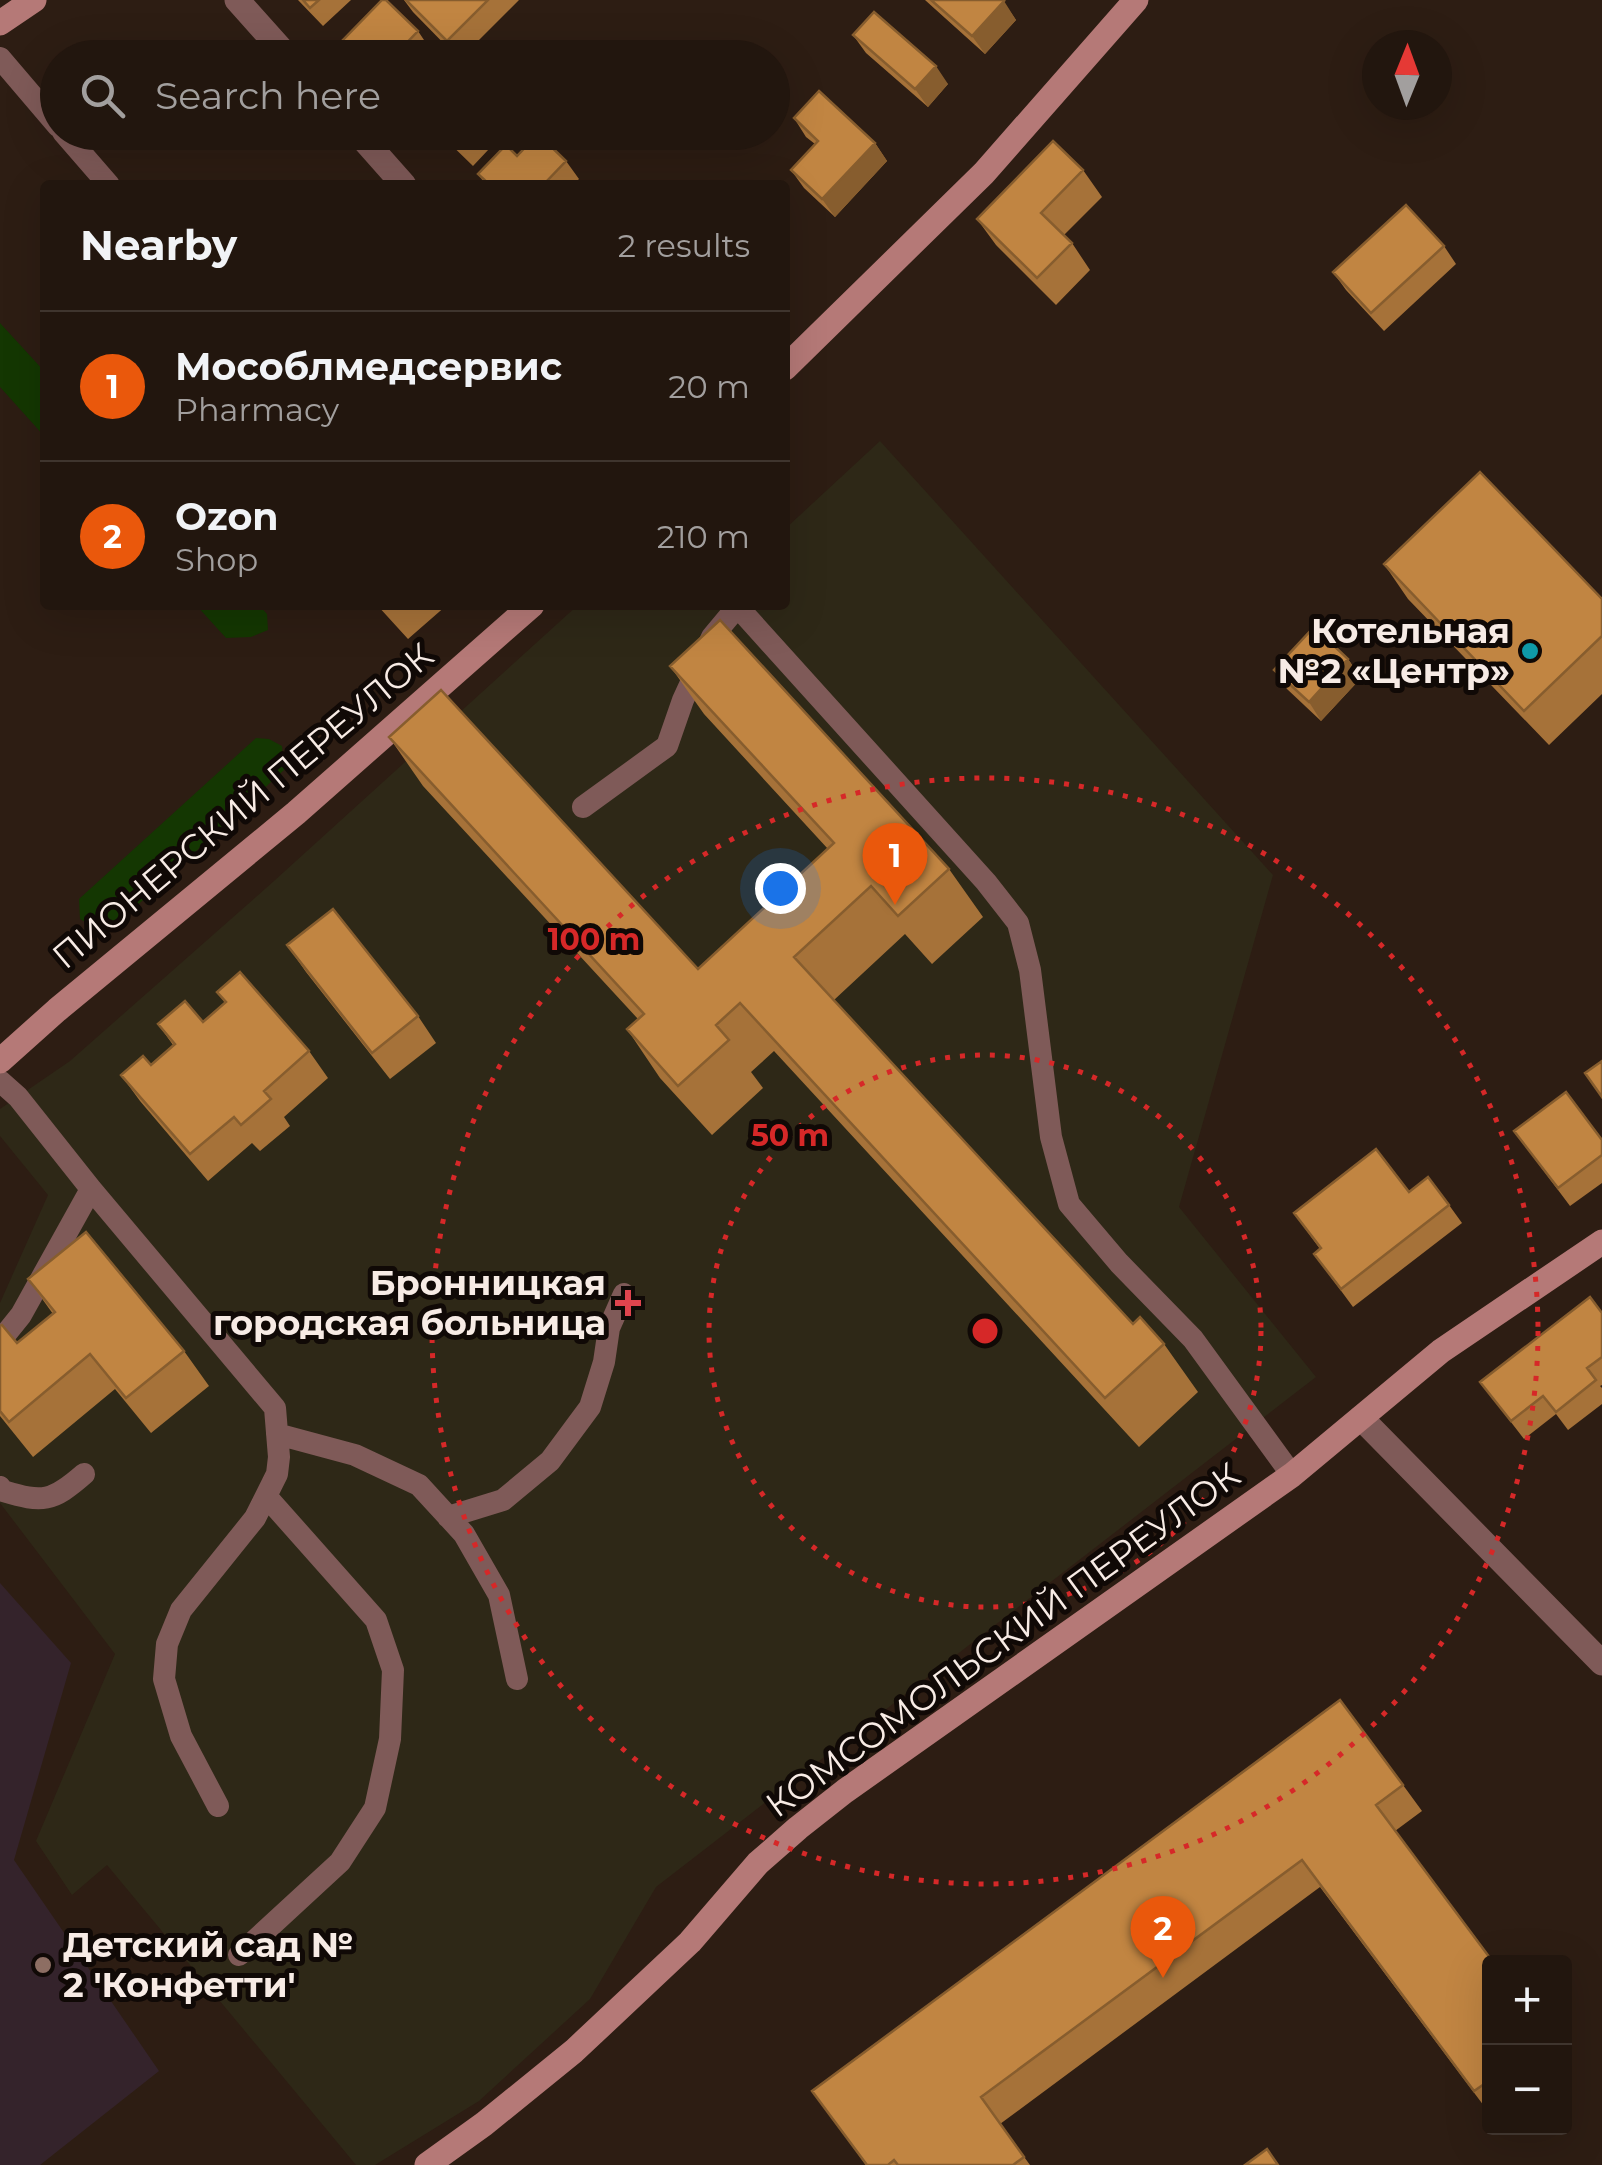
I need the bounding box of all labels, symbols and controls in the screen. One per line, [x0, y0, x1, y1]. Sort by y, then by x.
north arrow [1362, 30, 1452, 120]
search box [40, 40, 790, 150]
icon: search [75, 68, 130, 123]
text: Search here [155, 72, 381, 119]
text: Nearby [80, 219, 237, 271]
text: 2 results [618, 226, 750, 265]
text: Мособлмедсервис [175, 343, 562, 390]
text: 1 [106, 367, 119, 406]
text: 20 m [668, 367, 750, 406]
text: Pharmacy [175, 390, 339, 429]
text: Ozon [175, 493, 279, 540]
text: 2 [103, 517, 122, 556]
text: 210 m [657, 517, 750, 556]
text: Shop [175, 540, 258, 579]
place label: Котельная №2 «Центр» [1277, 609, 1510, 692]
street label: ПИОНЕРСКИЙ ПЕРЕУЛОК [43, 634, 442, 978]
marker: Котельная №2 «Центр» [1519, 640, 1541, 662]
pin: 1 [862, 822, 928, 905]
your location [755, 863, 806, 914]
text: 100 m [548, 921, 640, 958]
text: 50 m [751, 1117, 829, 1154]
place label: Бронницкая городская больница [213, 1261, 606, 1344]
marker: Бронницкая городская больница [615, 1290, 641, 1316]
centre of rings [967, 1313, 1003, 1349]
street label: КОМСОМОЛЬСКИЙ ПЕРЕУЛОК [757, 1453, 1248, 1826]
pin: 2 [1130, 1896, 1196, 1978]
place label: Детский сад № 2 'Конфетти' [63, 1923, 353, 2006]
marker: Детский сад № 2 'Конфетти' [32, 1954, 54, 1976]
map controls [1482, 1955, 1572, 2135]
button: + [1482, 1955, 1572, 2045]
button: − [1482, 2045, 1572, 2135]

